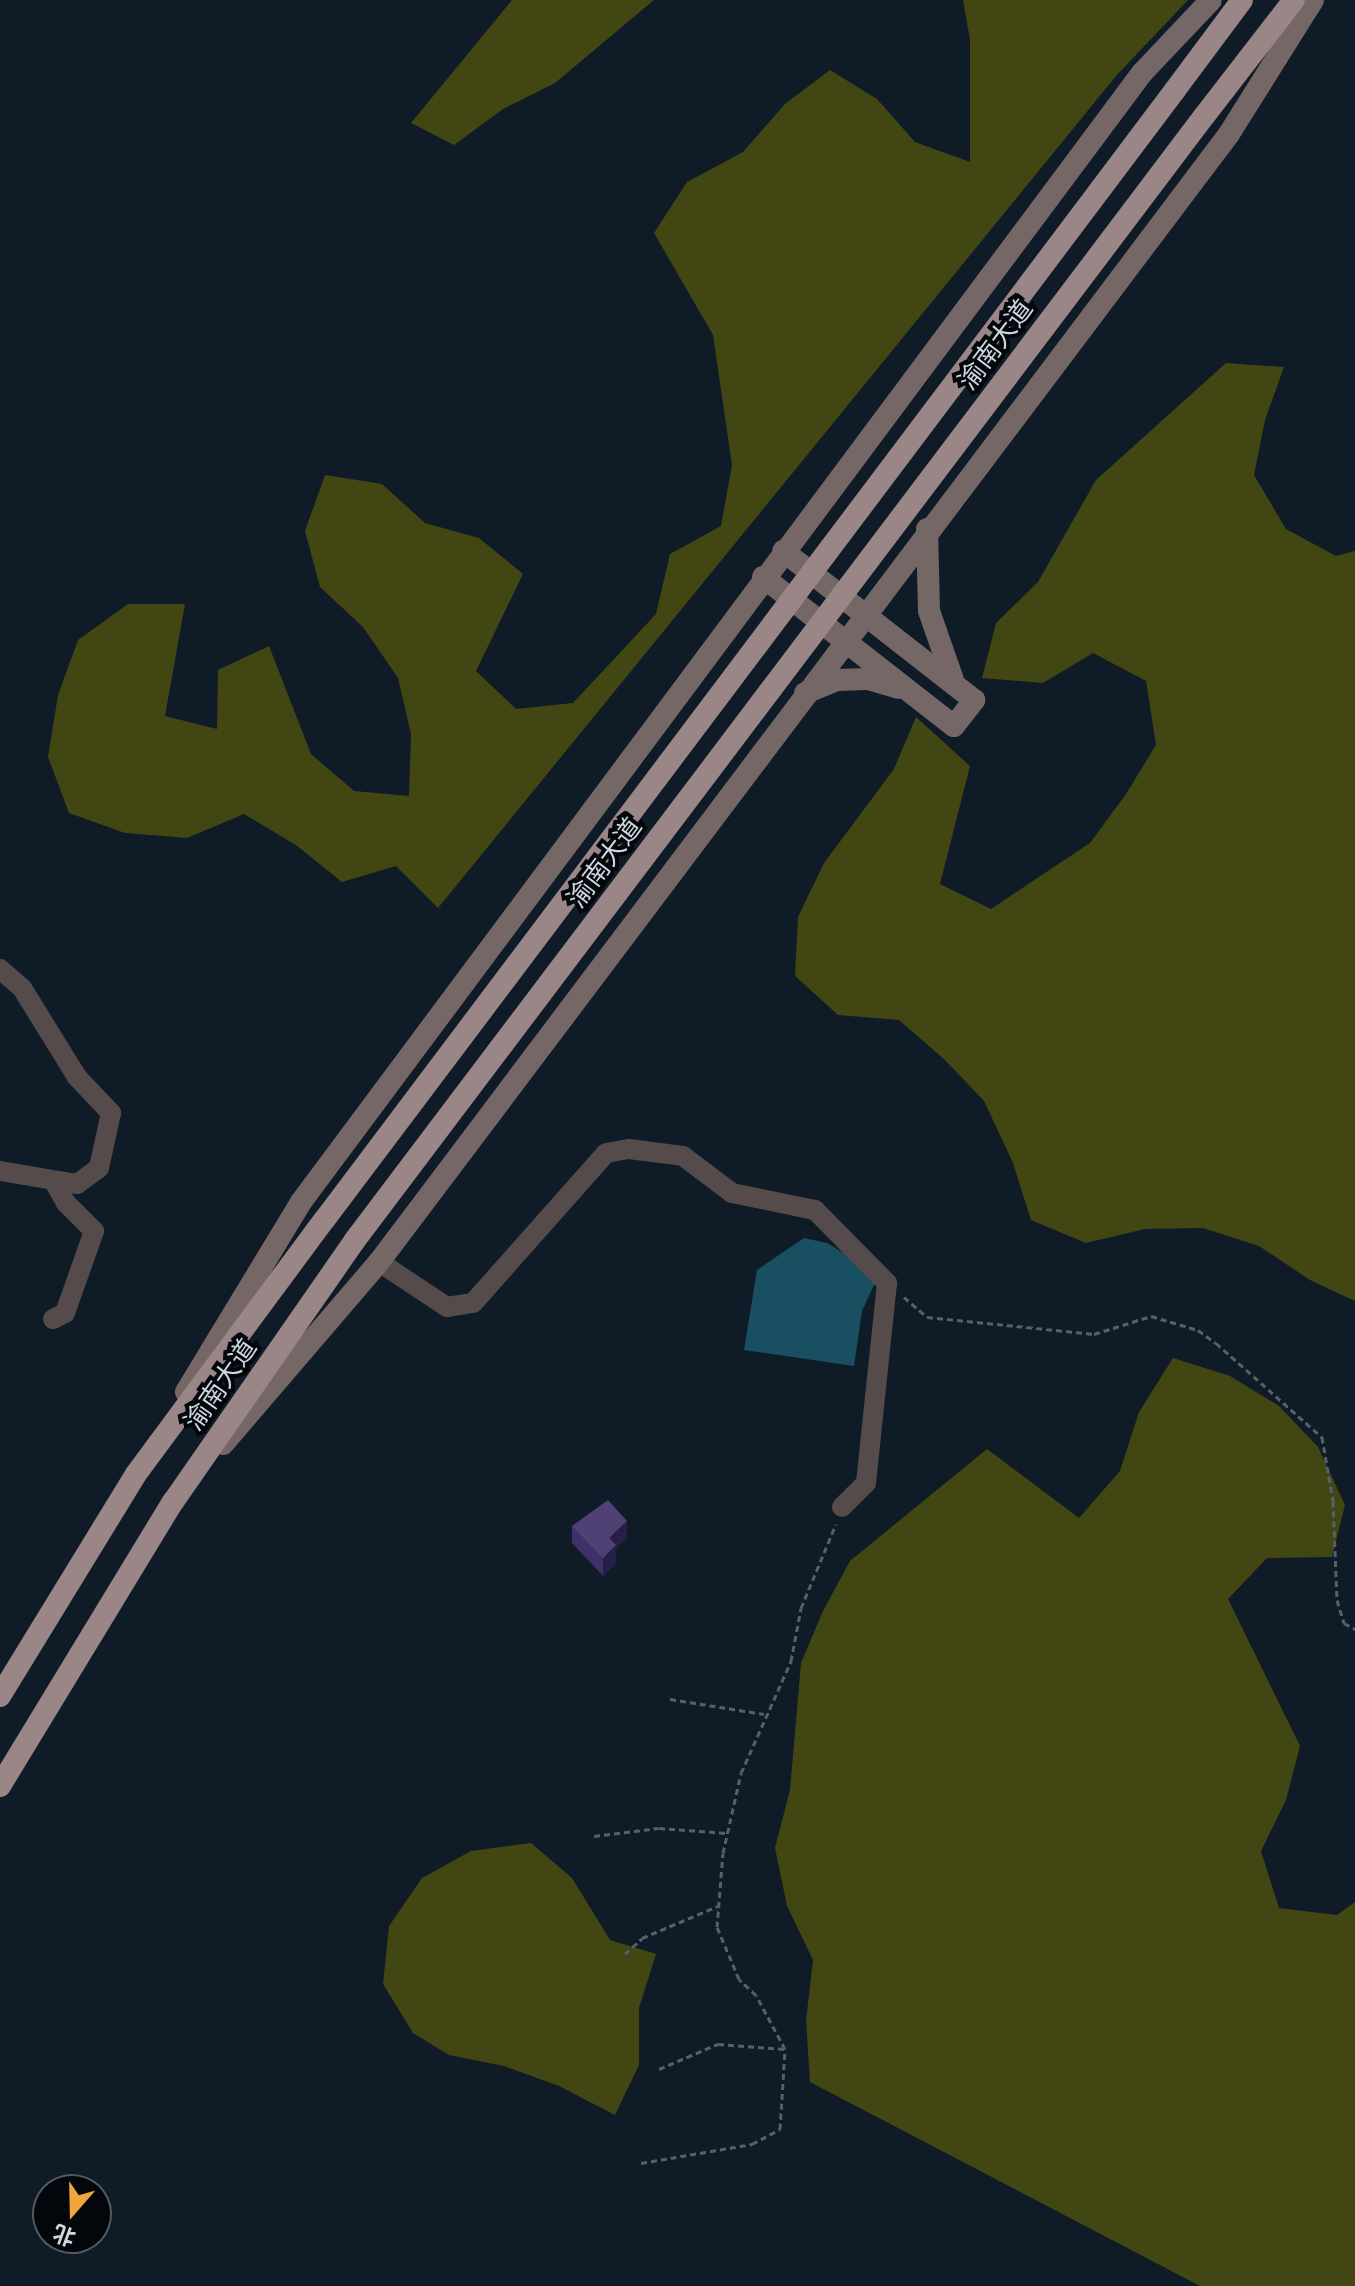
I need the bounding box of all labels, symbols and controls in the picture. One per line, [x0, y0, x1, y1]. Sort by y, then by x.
street label: 渝南大道 [952, 294, 1040, 396]
street label: 渝南大道 [561, 812, 649, 914]
street label: 渝南大道 [178, 1333, 264, 1437]
north arrow [32, 2174, 112, 2254]
text: 北 [49, 2219, 79, 2252]

